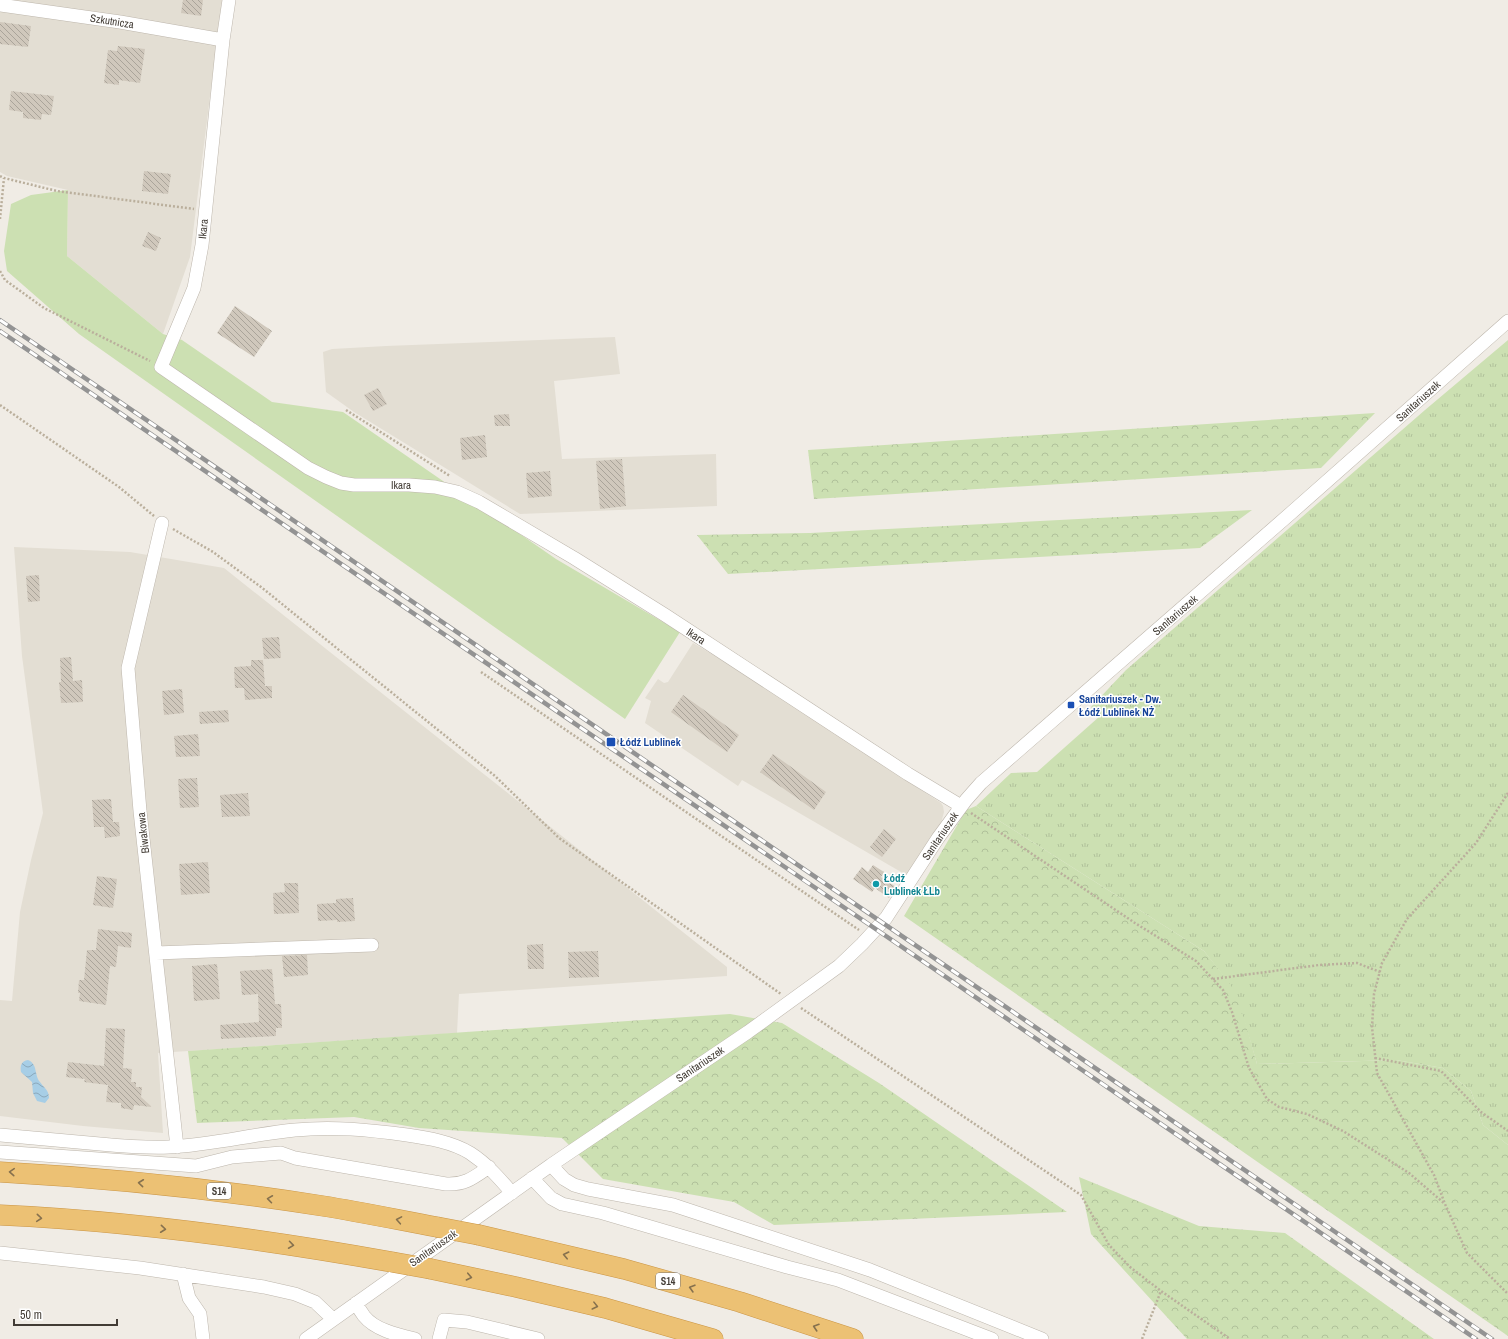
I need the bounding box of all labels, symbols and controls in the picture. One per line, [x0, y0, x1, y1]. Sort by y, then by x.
street label: Szkutnicza [89, 11, 135, 31]
street label: Ikara [195, 218, 211, 240]
street label: Sanitariuszek [1393, 377, 1444, 425]
street label: Ikara [391, 478, 411, 492]
street label: Sanitariuszek [1150, 591, 1201, 638]
street label: Ikara [684, 625, 708, 647]
place label: Sanitariuszek - Dw. Łódź Lublinek NŻ [1079, 692, 1161, 719]
marker: Sanitariuszek - Dw. Łódź Lublinek NŻ [1066, 700, 1076, 710]
place label: Łódź Lublinek [620, 735, 682, 749]
marker: Łódź Lublinek [605, 736, 617, 748]
street label: Sanitariuszek [919, 809, 961, 863]
street label: Biwakowa [134, 812, 152, 854]
place label: Łódź Lublinek ŁLb [884, 871, 941, 898]
marker: Łódź Lublinek ŁLb [871, 879, 881, 889]
street label: Sanitariuszek [673, 1043, 727, 1085]
one-way arrow [9, 1168, 15, 1177]
one-way arrow [138, 1179, 144, 1188]
road number: S14 [207, 1183, 231, 1199]
one-way arrow [267, 1195, 273, 1204]
one-way arrow [36, 1213, 42, 1222]
one-way arrow [395, 1216, 402, 1224]
one-way arrow [159, 1224, 166, 1233]
street label: Sanitariuszek [406, 1226, 460, 1270]
one-way arrow [288, 1240, 295, 1249]
one-way arrow [563, 1252, 569, 1260]
one-way arrow [466, 1272, 472, 1281]
road number: S14 [656, 1273, 680, 1289]
one-way arrow [689, 1284, 696, 1293]
scale bar [14, 1301, 117, 1327]
one-way arrow [592, 1302, 599, 1310]
text: 50 m [20, 1307, 42, 1323]
one-way arrow [813, 1323, 820, 1332]

